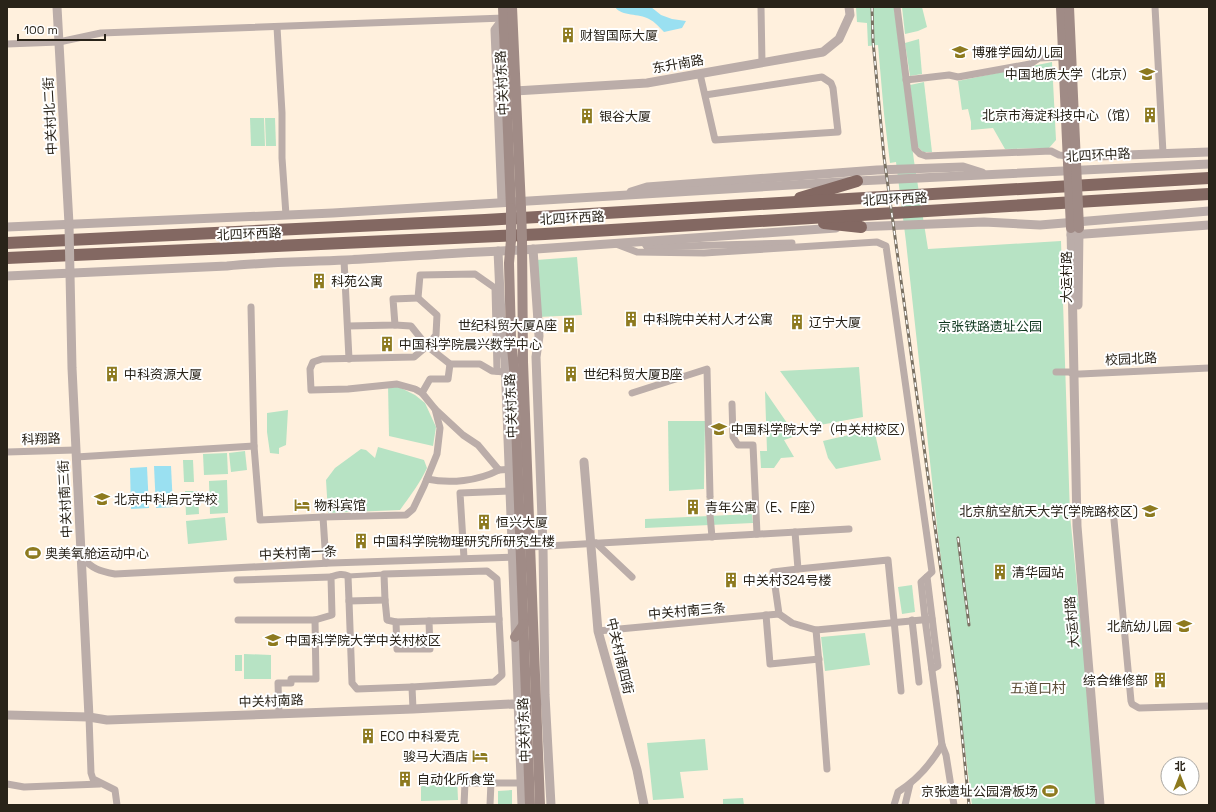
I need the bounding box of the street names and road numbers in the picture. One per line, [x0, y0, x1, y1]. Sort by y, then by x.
street label: 中关村东路 [492, 50, 512, 116]
street label: 东升南路 [651, 51, 705, 77]
street label: 中关村北二街 [39, 77, 61, 155]
street label: 北四环中路 [1065, 145, 1131, 165]
street label: 北四环西路 [862, 189, 928, 209]
street label: 北四环西路 [539, 208, 605, 228]
street label: 北四环西路 [216, 224, 282, 244]
street label: 大运村路 [1058, 251, 1075, 303]
street label: 校园北路 [1105, 349, 1157, 369]
street label: 中关村东路 [501, 373, 521, 439]
street label: 科翔路 [21, 430, 61, 448]
street label: 中关村南三街 [54, 460, 76, 538]
street label: 中关村南一条 [259, 542, 337, 564]
street label: 大运村路 [1061, 595, 1083, 649]
street label: 中关村南三条 [647, 599, 727, 623]
street label: 中关村南四街 [603, 616, 637, 696]
street label: 中关村南路 [238, 691, 304, 711]
street label: 中关村东路 [514, 697, 534, 763]

